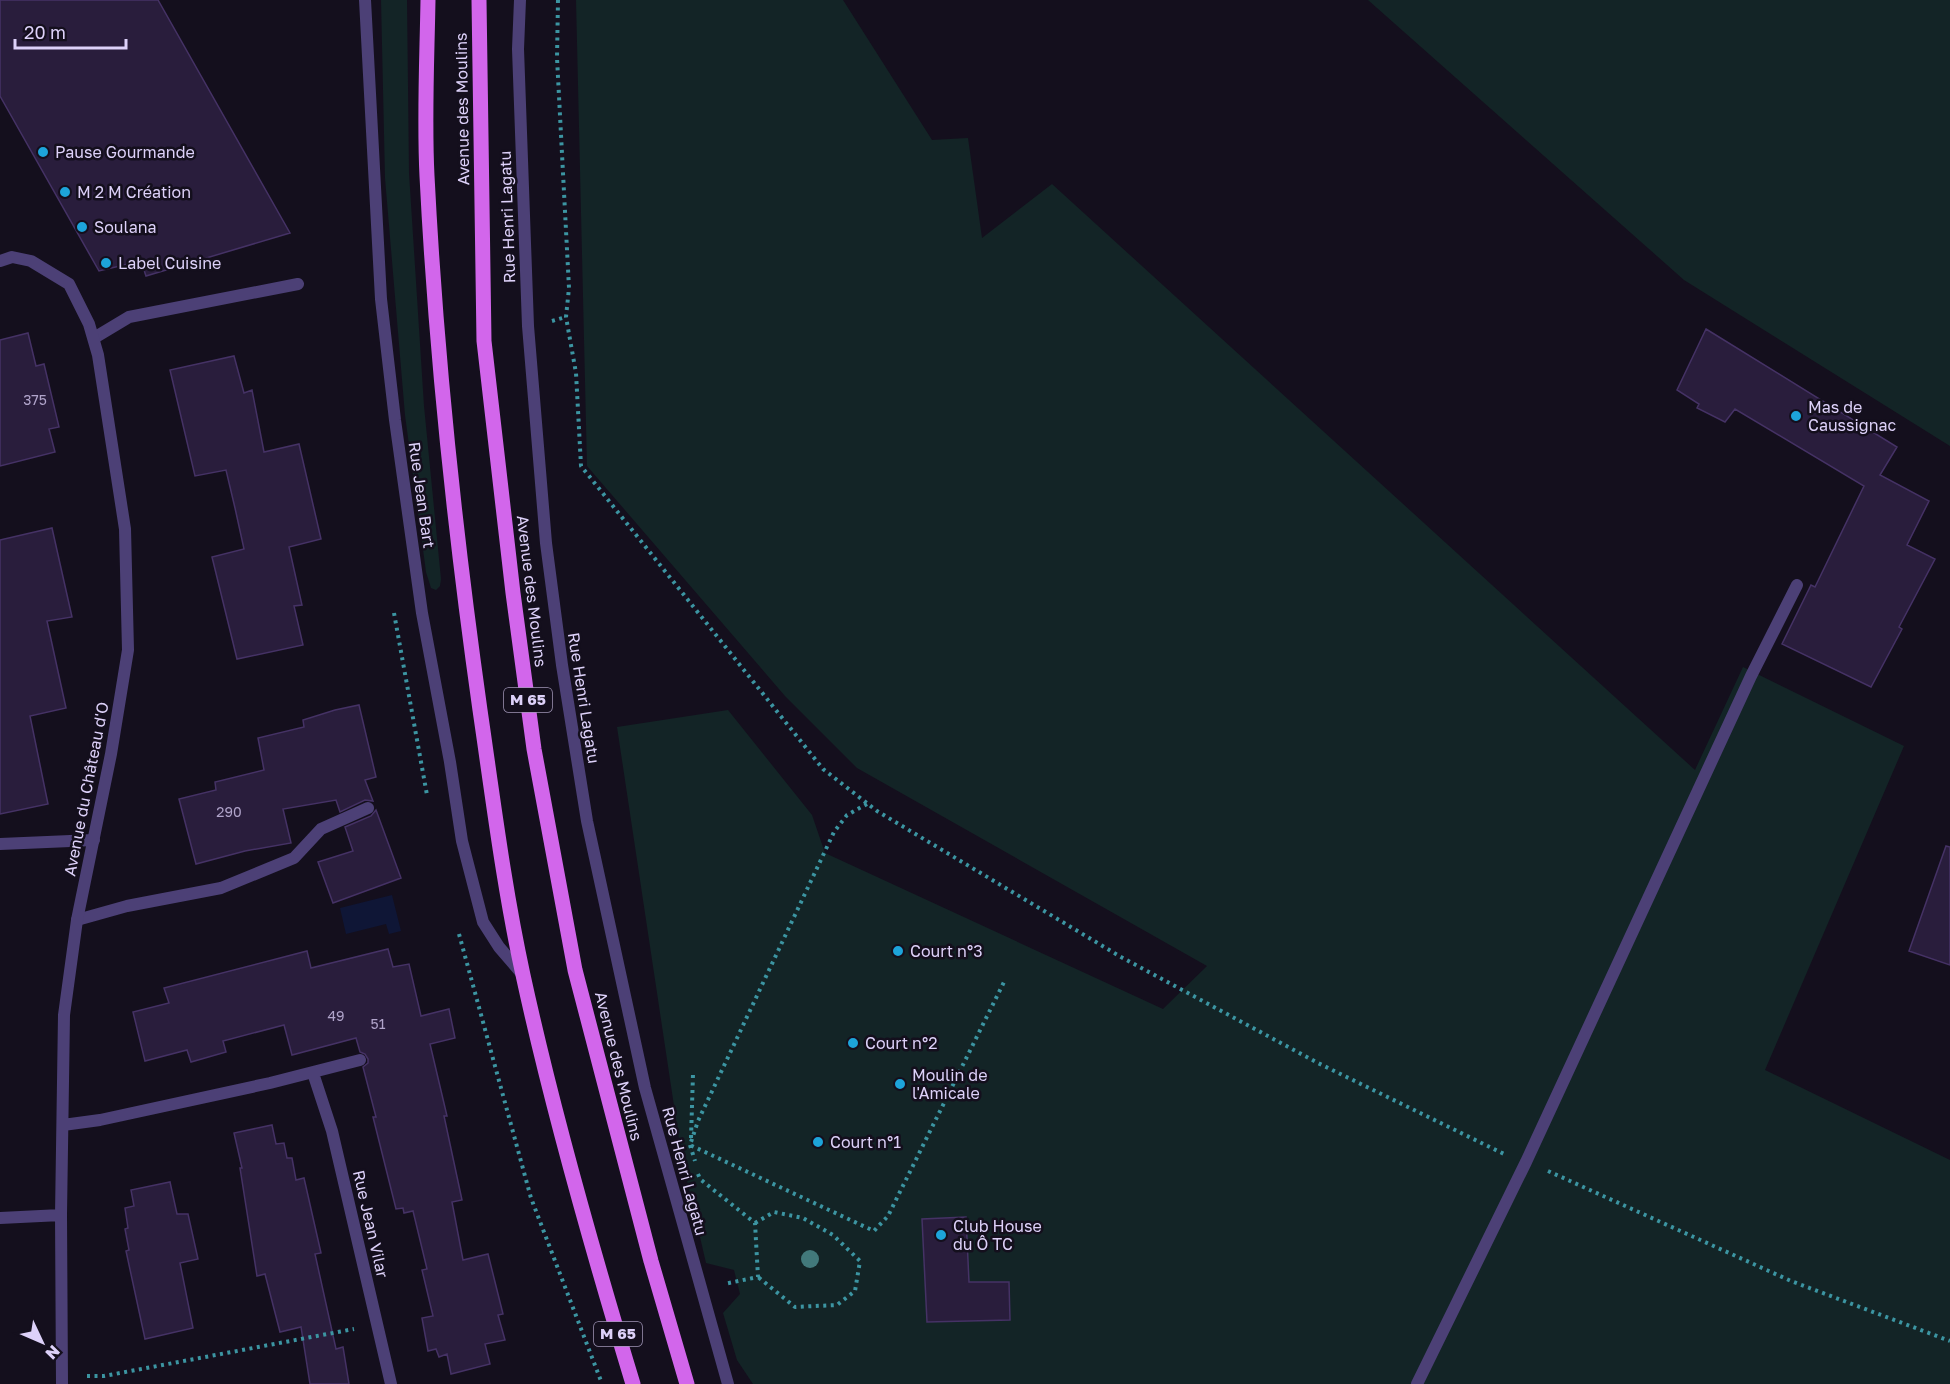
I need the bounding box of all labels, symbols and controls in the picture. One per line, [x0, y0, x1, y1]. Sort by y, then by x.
scale bar [15, 12, 126, 50]
text: 20 m [24, 21, 66, 43]
street label: Avenue des Moulins [451, 32, 473, 186]
place label: Pause Gourmande [55, 142, 195, 162]
marker: Pause Gourmande [36, 145, 50, 159]
street label: Rue Henri Lagatu [495, 150, 519, 284]
place label: M 2 M Création [77, 182, 191, 202]
marker: M 2 M Création [58, 185, 72, 199]
place label: Soulana [94, 217, 157, 237]
marker: Soulana [75, 220, 89, 234]
place label: Label Cuisine [118, 253, 221, 273]
marker: Label Cuisine [99, 256, 113, 270]
house number: 375 [23, 391, 47, 408]
place label: Mas de Caussignac [1808, 397, 1897, 435]
marker: Mas de Caussignac [1789, 409, 1803, 423]
street label: Rue Jean Bart [405, 440, 439, 550]
street label: Avenue des Moulins [513, 514, 551, 668]
street label: Rue Henri Lagatu [564, 631, 604, 765]
road number: M 65 [504, 688, 552, 712]
street label: Avenue du Château d'O [59, 700, 113, 878]
house number: 290 [216, 803, 242, 820]
place label: Court n°3 [910, 941, 983, 961]
marker: Court n°3 [891, 944, 905, 958]
street label: Avenue des Moulins [591, 989, 647, 1143]
house number: 49 [327, 1007, 345, 1024]
house number: 51 [371, 1015, 386, 1032]
place label: Court n°2 [865, 1033, 937, 1053]
marker: Court n°2 [846, 1036, 860, 1050]
place label: Moulin de l'Amicale [912, 1065, 987, 1103]
marker: Moulin de l'Amicale [893, 1077, 907, 1091]
street label: Rue Henri Lagatu [658, 1104, 712, 1238]
place label: Court n°1 [830, 1132, 901, 1152]
marker: Court n°1 [811, 1135, 825, 1149]
street label: Rue Jean Vilar [349, 1168, 393, 1280]
place label: Club House du Ô TC [953, 1216, 1042, 1254]
marker: Club House du Ô TC [934, 1228, 948, 1242]
north arrow [12, 1312, 72, 1372]
road number: M 65 [594, 1322, 642, 1346]
text: N [41, 1341, 64, 1364]

